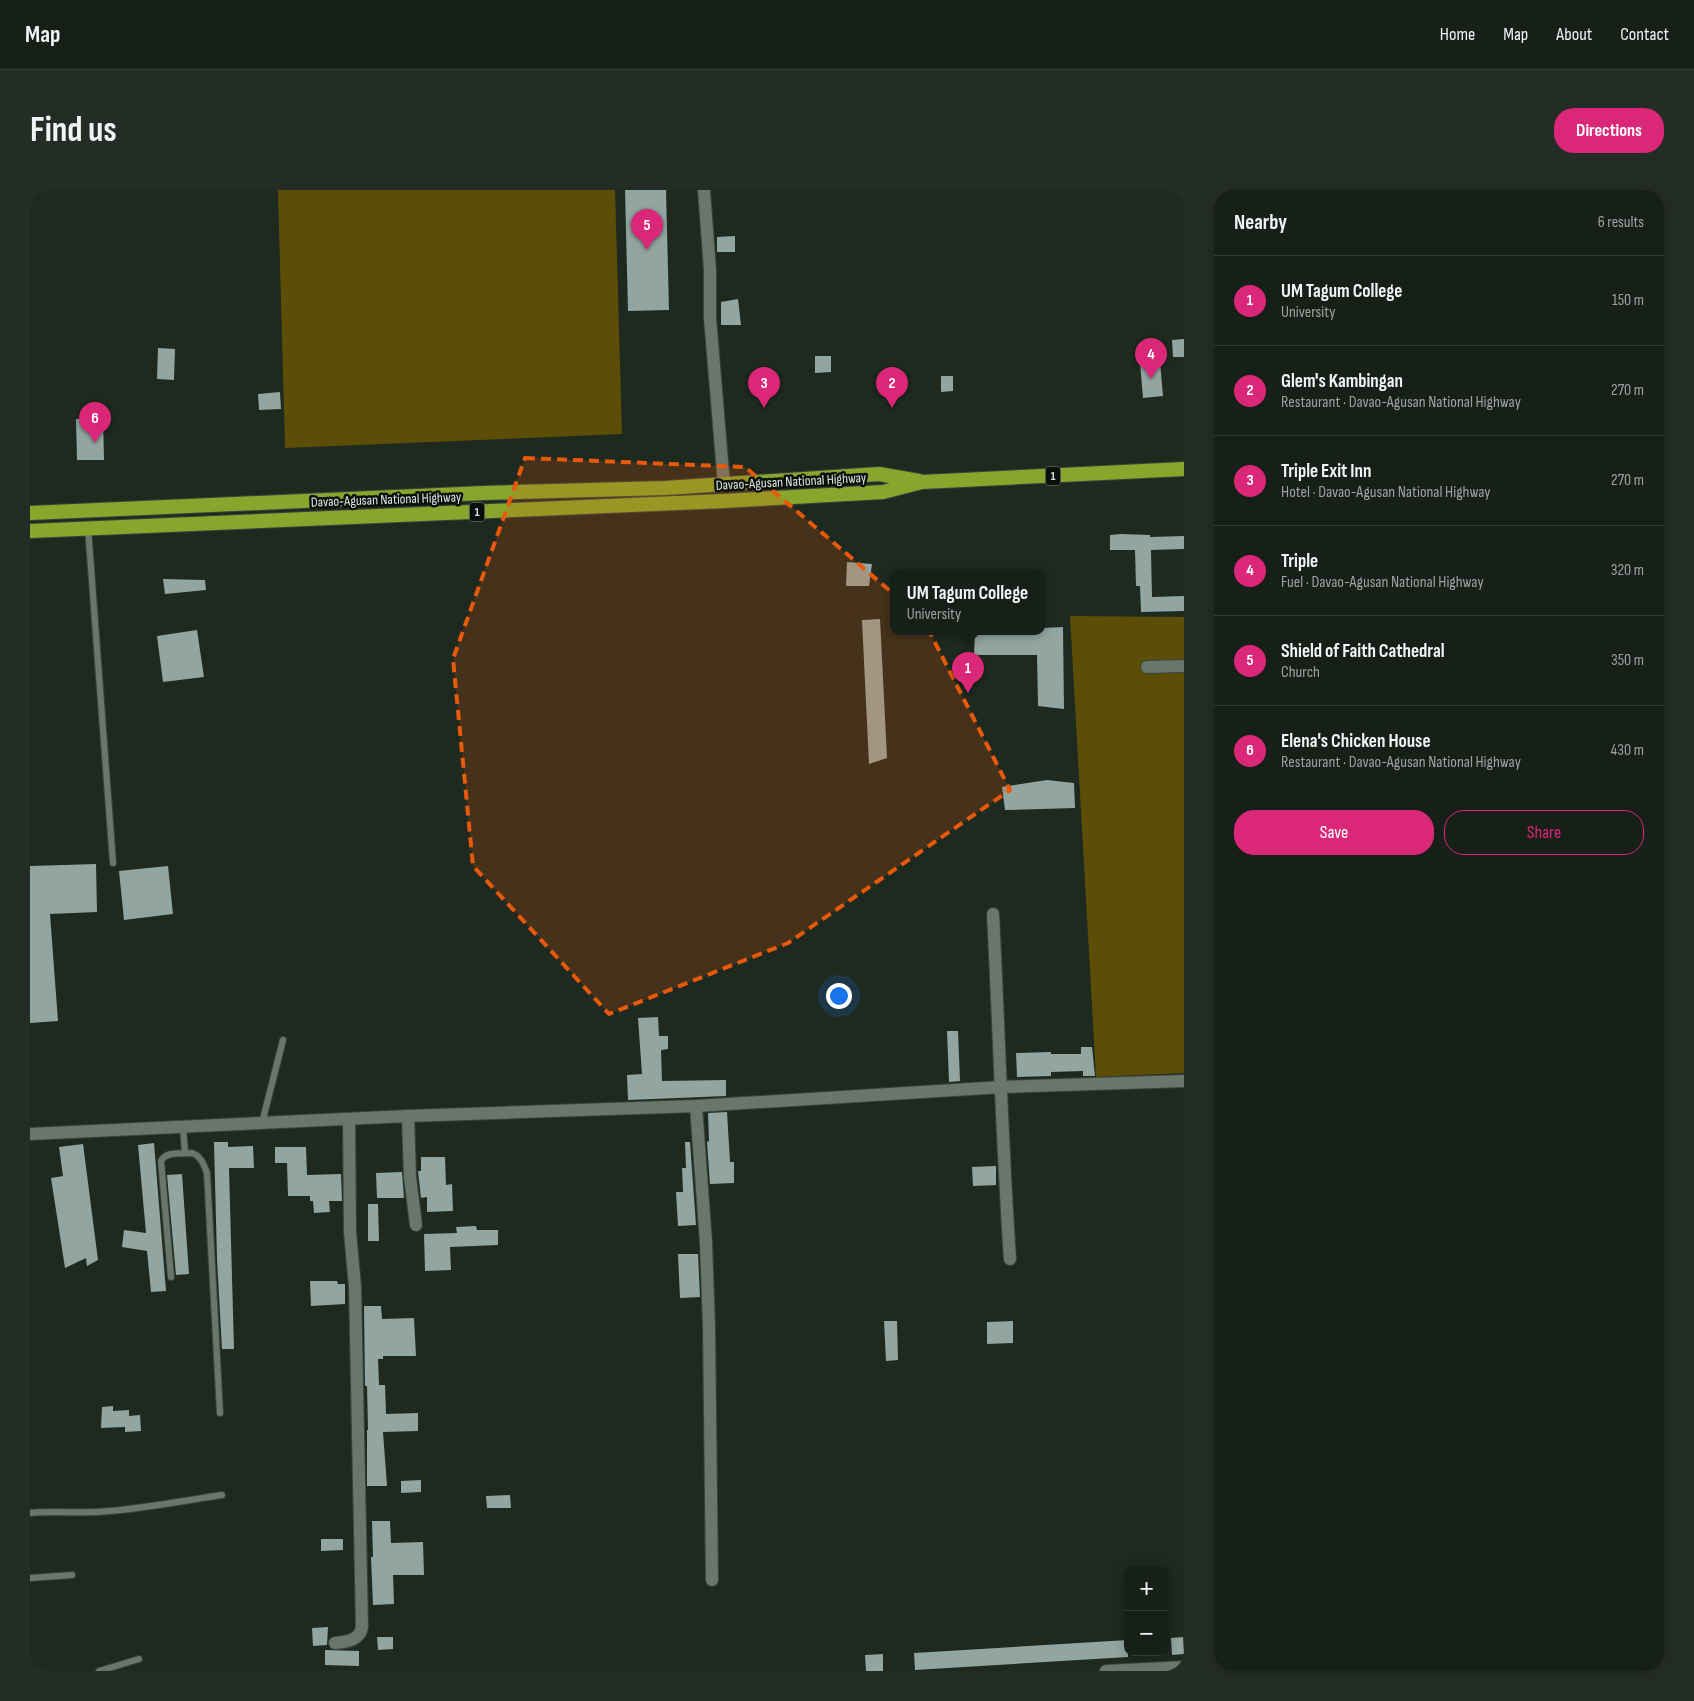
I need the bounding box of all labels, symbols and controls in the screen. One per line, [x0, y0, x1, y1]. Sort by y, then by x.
text: Map [25, 20, 60, 49]
text: Home [1440, 24, 1475, 45]
text: Map [1503, 24, 1528, 45]
text: About [1556, 24, 1592, 45]
text: Contact [1620, 24, 1669, 45]
button: Directions [1554, 108, 1664, 153]
text: Find us [30, 109, 117, 152]
pin: 5 [631, 209, 663, 250]
text: Nearby [1234, 210, 1287, 235]
text: 6 results [1598, 213, 1644, 232]
text: UM Tagum College [1281, 280, 1402, 303]
text: 1 [1247, 291, 1253, 310]
text: 150 m [1612, 291, 1644, 310]
text: University [1281, 303, 1335, 322]
pin: 4 [1135, 338, 1167, 379]
pin: 3 [748, 367, 780, 408]
pin: 2 [876, 367, 908, 408]
text: Glem's Kambingan [1281, 370, 1403, 393]
text: 2 [1246, 381, 1254, 400]
text: 270 m [1611, 381, 1644, 400]
text: Restaurant · Davao-Agusan National Highway [1281, 393, 1521, 412]
pin: 6 [79, 402, 111, 443]
text: Triple Exit Inn [1281, 460, 1371, 483]
road number: 1 [1046, 466, 1060, 486]
street label: Davao-Agusan National Highway [715, 469, 867, 494]
text: 3 [1246, 471, 1254, 490]
text: 270 m [1611, 471, 1644, 490]
text: Hotel · Davao-Agusan National Highway [1281, 483, 1490, 502]
street label: Davao-Agusan National Highway [310, 488, 462, 511]
road number: 1 [470, 503, 484, 522]
text: Triple [1281, 550, 1318, 573]
text: 4 [1246, 561, 1254, 580]
text: 320 m [1611, 561, 1644, 580]
popup [890, 570, 1045, 635]
text: Fuel · Davao-Agusan National Highway [1281, 573, 1484, 592]
text: UM Tagum College [907, 582, 1028, 605]
text: University [907, 605, 961, 624]
text: Shield of Faith Cathedral [1281, 640, 1445, 663]
text: 5 [1246, 651, 1254, 670]
text: 350 m [1611, 651, 1644, 670]
pin: 1 [952, 652, 984, 693]
text: Church [1281, 663, 1320, 682]
text: Elena's Chicken House [1281, 730, 1431, 753]
text: 6 [1246, 741, 1254, 760]
text: 430 m [1611, 741, 1644, 760]
text: Restaurant · Davao-Agusan National Highway [1281, 753, 1521, 772]
button: Save [1234, 810, 1434, 855]
button: Share [1444, 810, 1644, 855]
your location [826, 983, 852, 1009]
map controls [1124, 1566, 1169, 1656]
button: + [1124, 1566, 1169, 1611]
button: − [1124, 1611, 1169, 1656]

